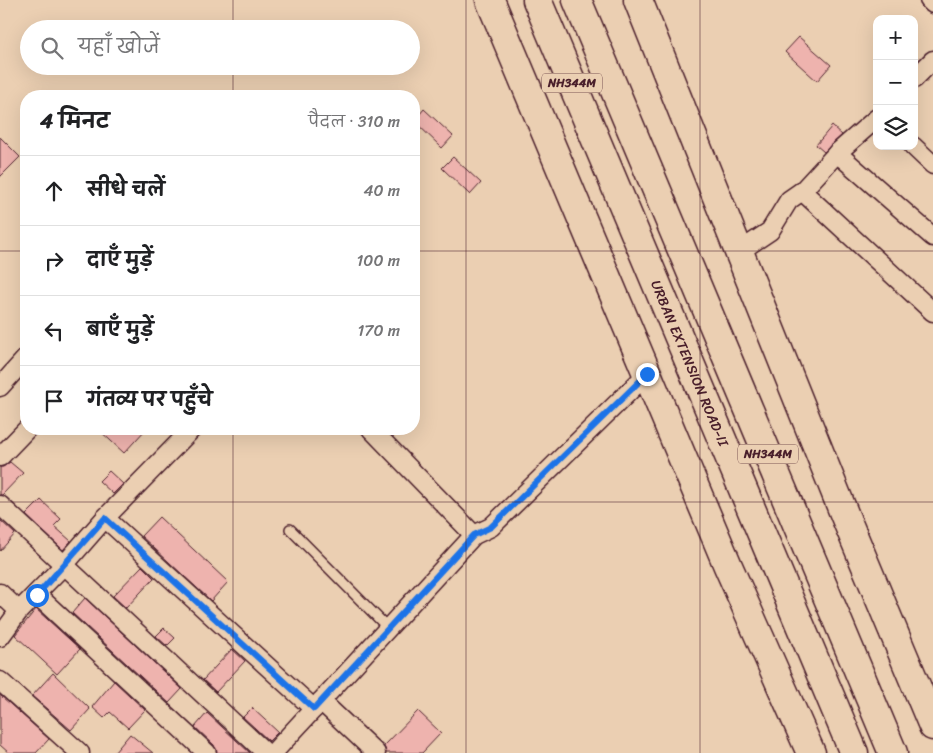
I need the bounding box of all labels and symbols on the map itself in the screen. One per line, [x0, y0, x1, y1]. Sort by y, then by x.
road number: NH344M [542, 74, 602, 92]
street label: URBAN EXTENSION ROAD-II [644, 276, 737, 452]
route end [636, 363, 659, 386]
road number: NH344M [738, 444, 798, 464]
route start [26, 584, 49, 607]

